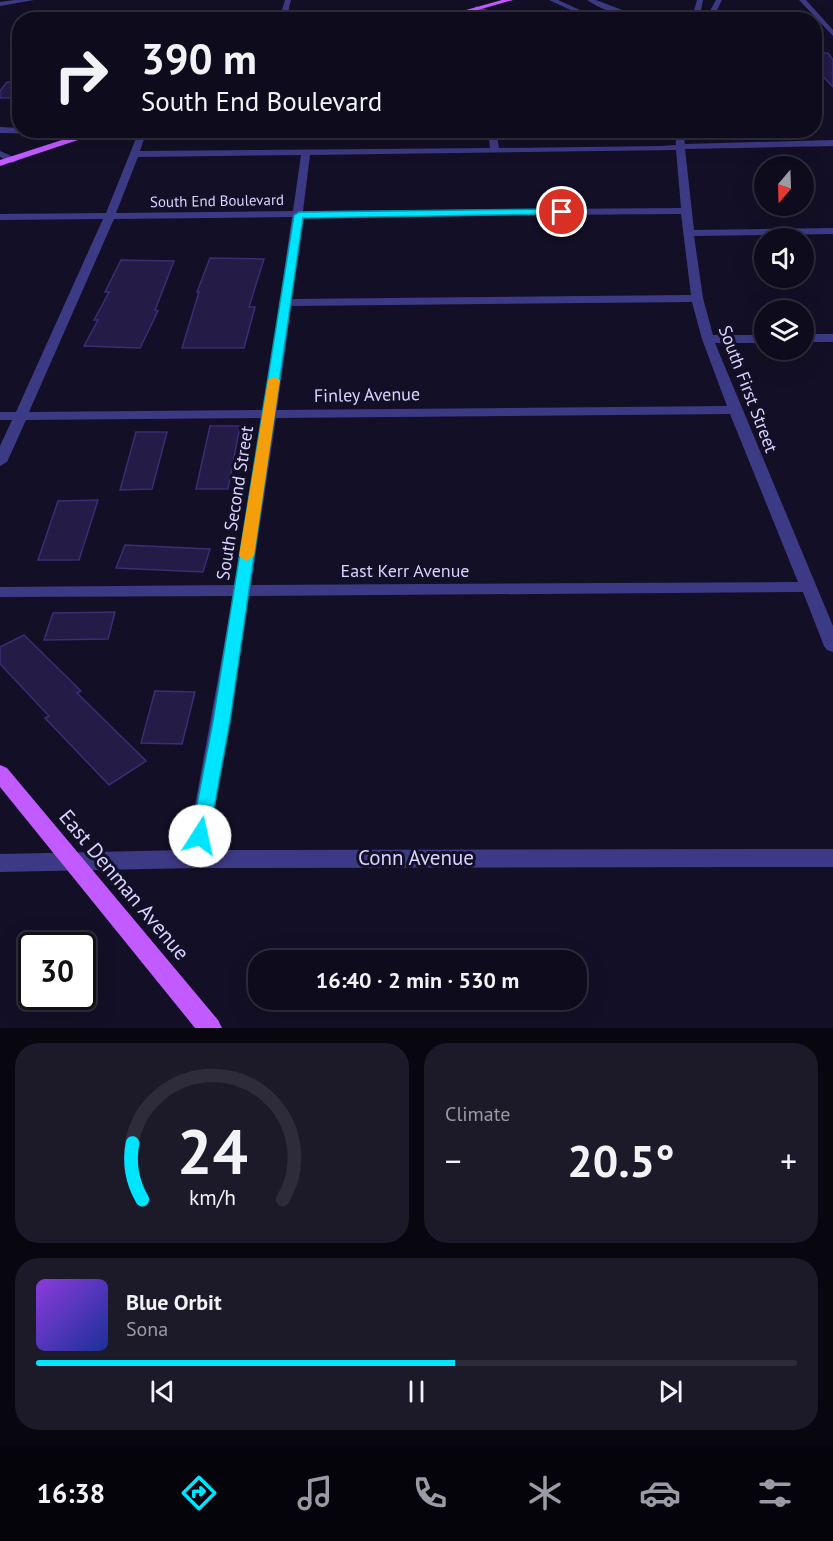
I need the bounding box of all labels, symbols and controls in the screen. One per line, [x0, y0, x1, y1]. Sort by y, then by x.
text: 390 m [141, 31, 257, 86]
icon: right [42, 36, 120, 114]
text: South End Boulevard [141, 84, 382, 118]
north arrow [754, 156, 814, 216]
map controls [754, 156, 814, 360]
pin [536, 186, 587, 237]
street label: South End Boulevard [150, 190, 284, 211]
icon: arrive [545, 195, 578, 228]
button: sound [754, 228, 814, 288]
button: layers [754, 300, 814, 360]
street label: South First Street [714, 322, 783, 456]
street label: Finley Avenue [314, 382, 420, 407]
street label: South Second Street [211, 424, 258, 582]
street label: East Kerr Avenue [340, 559, 470, 582]
street label: East Denman Avenue [53, 804, 195, 966]
position arrow [168, 804, 232, 868]
street label: Conn Avenue [358, 844, 474, 871]
speed limit sign: 30 [18, 932, 96, 1010]
text: 16:40 · 2 min · 530 m [316, 966, 519, 994]
text: Climate [445, 1101, 511, 1127]
text: 24 [177, 1110, 247, 1191]
text: 20.5° [567, 1131, 675, 1189]
text: − [445, 1139, 462, 1182]
text: + [780, 1139, 797, 1182]
text: km/h [188, 1183, 235, 1211]
text: Blue Orbit [126, 1288, 222, 1316]
text: Sona [126, 1316, 168, 1342]
icon: previous [146, 1375, 179, 1408]
icon: pause [400, 1375, 433, 1408]
icon: next [654, 1375, 687, 1408]
icon: directions [178, 1472, 220, 1514]
icon: music [294, 1472, 336, 1514]
icon: phone [409, 1472, 451, 1514]
icon: climate [524, 1472, 566, 1514]
icon: car [639, 1472, 681, 1514]
icon: filters [754, 1472, 796, 1514]
text: 16:38 [37, 1476, 105, 1510]

